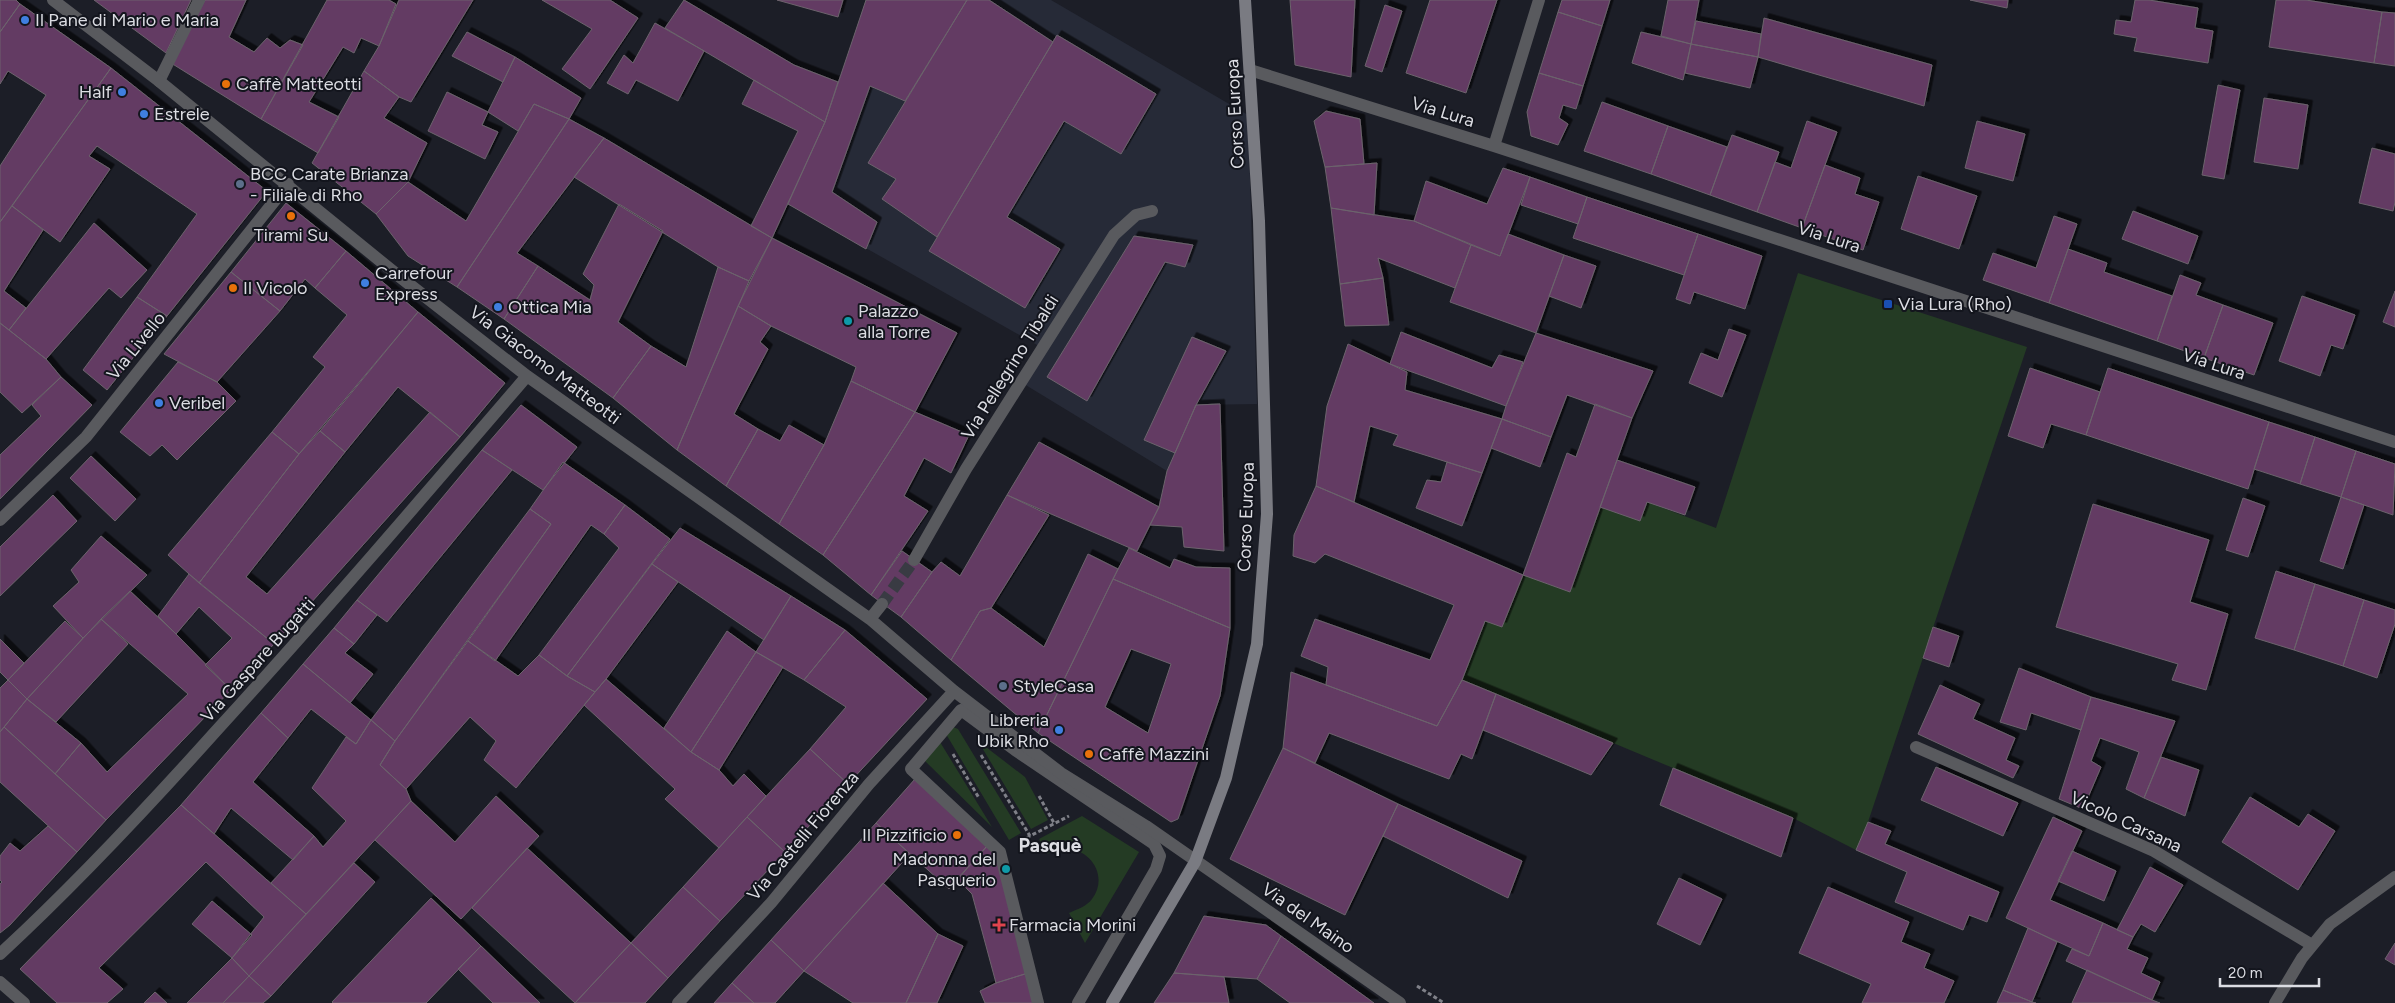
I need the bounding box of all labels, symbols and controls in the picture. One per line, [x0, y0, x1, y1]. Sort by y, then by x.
place label: Il Pane di Mario e Maria [35, 9, 219, 31]
marker: Il Pane di Mario e Maria [19, 14, 31, 26]
street label: Corso Europa [1221, 59, 1249, 169]
place label: Caffè Matteotti [236, 73, 362, 95]
marker: Caffè Matteotti [220, 78, 232, 90]
place label: Half [79, 81, 112, 103]
marker: Half [116, 86, 128, 98]
street label: Via Lura [1409, 92, 1477, 132]
place label: Estrele [154, 103, 210, 125]
marker: Estrele [138, 108, 150, 120]
place label: BCC Carate Brianza - Filiale di Rho [250, 163, 408, 206]
marker: BCC Carate Brianza - Filiale di Rho [234, 178, 246, 190]
marker: Tirami Su [285, 210, 297, 222]
street label: Via Lura [1795, 217, 1863, 257]
place label: Tirami Su [254, 224, 328, 246]
place label: Carrefour Express [375, 262, 452, 305]
place label: Il Vicolo [243, 277, 308, 299]
marker: Carrefour Express [359, 277, 371, 289]
marker: Il Vicolo [227, 282, 239, 294]
street label: Via Pellegrino Tibaldi [957, 291, 1063, 443]
place label: Via Lura (Rho) [1898, 293, 2012, 315]
place label: Ottica Mia [508, 296, 592, 318]
marker: Via Lura (Rho) [1882, 298, 1894, 310]
place label: Palazzo alla Torre [858, 300, 930, 343]
street label: Via Giacomo Matteotti [465, 301, 625, 429]
marker: Ottica Mia [492, 301, 504, 313]
street label: Via Livello [102, 308, 170, 384]
marker: Palazzo alla Torre [842, 315, 854, 327]
street label: Via Lura [2180, 344, 2248, 384]
place label: Veribel [169, 392, 225, 414]
marker: Veribel [153, 397, 165, 409]
street label: Corso Europa [1233, 462, 1259, 572]
street label: Via Gaspare Bugatti [196, 593, 320, 727]
place label: StyleCasa [1013, 675, 1094, 697]
marker: StyleCasa [997, 680, 1009, 692]
place label: Libreria Ubik Rho [977, 709, 1049, 752]
marker: Libreria Ubik Rho [1053, 724, 1065, 736]
place label: Caffè Mazzini [1099, 743, 1209, 765]
marker: Caffè Mazzini [1083, 748, 1095, 760]
street label: Via Castelli Fiorenza [742, 767, 864, 905]
street label: Vicolo Carsana [2067, 787, 2185, 857]
place label: Il Pizzificio [862, 824, 947, 846]
marker: Il Pizzificio [951, 829, 963, 841]
district label: Pasquè [1019, 834, 1082, 857]
place label: Madonna del Pasquerio [893, 848, 996, 891]
marker: Madonna del Pasquerio [1000, 863, 1012, 875]
street label: Via del Maino [1257, 878, 1359, 958]
place label: Farmacia Morini [1009, 914, 1136, 936]
marker: Farmacia Morini [993, 919, 1005, 931]
scale bar [2220, 956, 2319, 988]
text: 20 m [2228, 964, 2262, 982]

